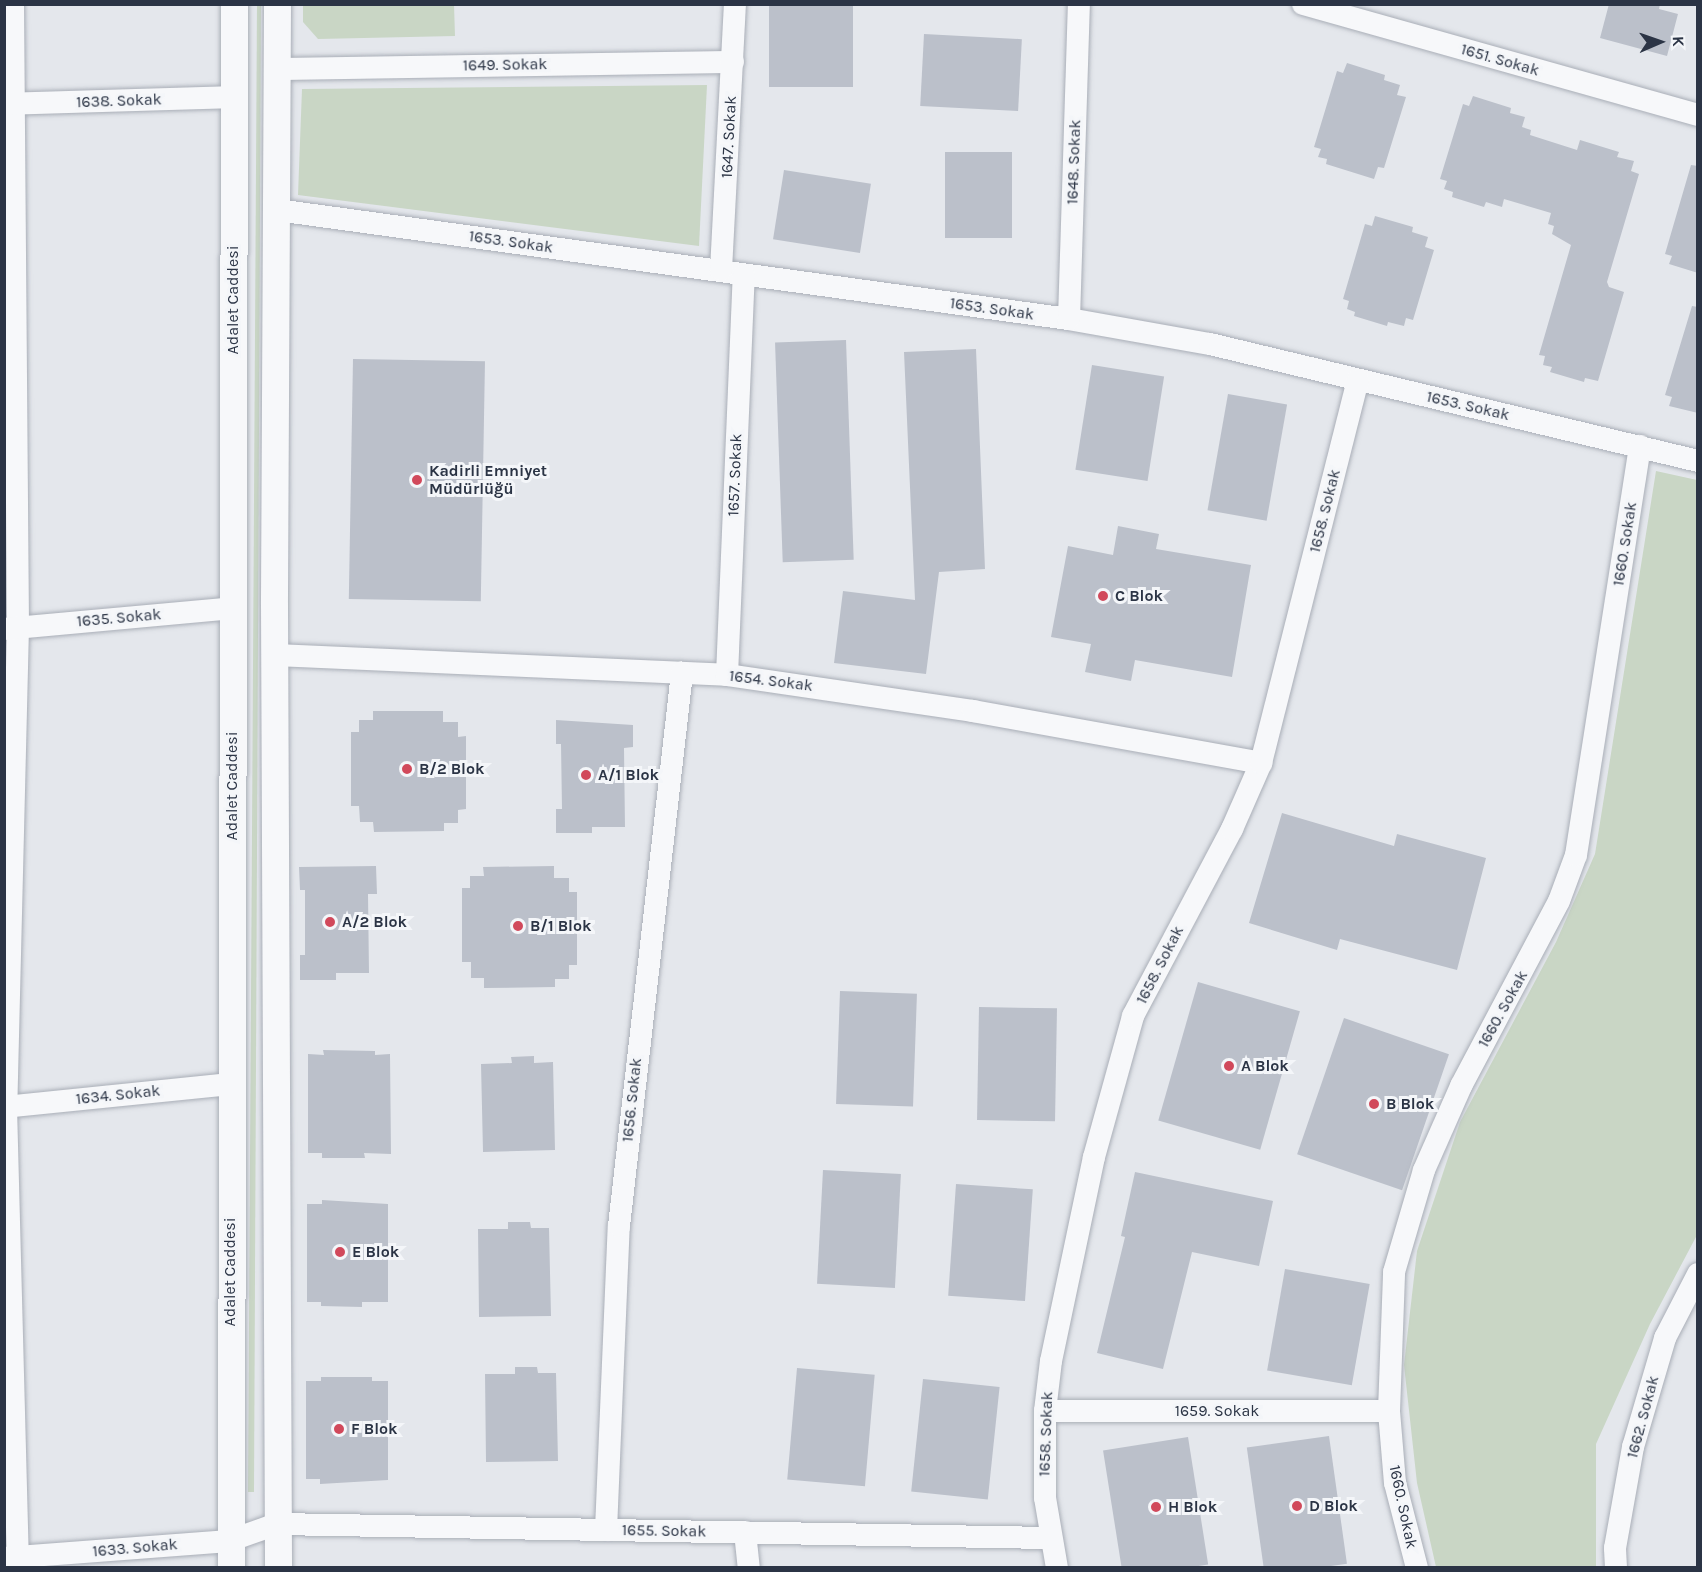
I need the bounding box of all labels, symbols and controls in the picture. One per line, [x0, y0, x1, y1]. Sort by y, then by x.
north arrow [1630, 12, 1690, 72]
text: K [1669, 36, 1688, 47]
street label: 1651. Sokak [1459, 40, 1541, 80]
street label: 1649. Sokak [463, 55, 547, 75]
street label: 1638. Sokak [76, 90, 162, 112]
street label: 1647. Sokak [717, 95, 741, 179]
street label: 1648. Sokak [1063, 119, 1085, 205]
street label: 1653. Sokak [468, 227, 554, 257]
street label: Adalet Caddesi [223, 246, 243, 354]
street label: 1653. Sokak [949, 294, 1035, 324]
street label: 1653. Sokak [1425, 387, 1511, 425]
street label: 1657. Sokak [724, 433, 746, 517]
place label: Kadirli Emniyet Müdürlüğü [429, 461, 547, 499]
street label: 1658. Sokak [1305, 467, 1345, 555]
marker: Kadirli Emniyet Müdürlüğü [410, 473, 424, 487]
street label: 1660. Sokak [1609, 501, 1641, 587]
place label: C Blok [1115, 586, 1163, 606]
marker: C Blok [1096, 589, 1110, 603]
street label: 1635. Sokak [76, 605, 162, 631]
street label: 1654. Sokak [728, 666, 814, 696]
street label: Adalet Caddesi [222, 732, 242, 840]
place label: B/2 Blok [419, 759, 484, 779]
marker: B/2 Blok [400, 762, 414, 776]
place label: A/1 Blok [598, 765, 659, 785]
marker: A/1 Blok [579, 768, 593, 782]
place label: A/2 Blok [342, 912, 407, 932]
marker: A/2 Blok [323, 915, 337, 929]
place label: B/1 Blok [530, 916, 591, 936]
marker: B/1 Blok [511, 919, 525, 933]
street label: 1658. Sokak [1132, 923, 1188, 1007]
street label: 1660. Sokak [1474, 967, 1532, 1051]
place label: A Blok [1241, 1056, 1289, 1076]
street label: 1656. Sokak [618, 1057, 646, 1143]
marker: A Blok [1222, 1059, 1236, 1073]
street label: 1634. Sokak [75, 1081, 161, 1109]
place label: B Blok [1386, 1094, 1434, 1114]
marker: B Blok [1367, 1097, 1381, 1111]
street label: Adalet Caddesi [220, 1218, 240, 1326]
place label: E Blok [352, 1242, 399, 1262]
marker: E Blok [333, 1245, 347, 1259]
street label: 1662. Sokak [1623, 1374, 1663, 1460]
street label: 1658. Sokak [1035, 1391, 1057, 1477]
street label: 1659. Sokak [1175, 1401, 1259, 1421]
place label: F Blok [351, 1419, 398, 1439]
marker: F Blok [332, 1422, 346, 1436]
street label: 1660. Sokak [1385, 1463, 1421, 1551]
place label: D Blok [1309, 1496, 1358, 1516]
place label: H Blok [1168, 1497, 1217, 1517]
marker: D Blok [1290, 1499, 1304, 1513]
marker: H Blok [1149, 1500, 1163, 1514]
street label: 1655. Sokak [622, 1521, 706, 1541]
street label: 1633. Sokak [92, 1535, 178, 1561]

